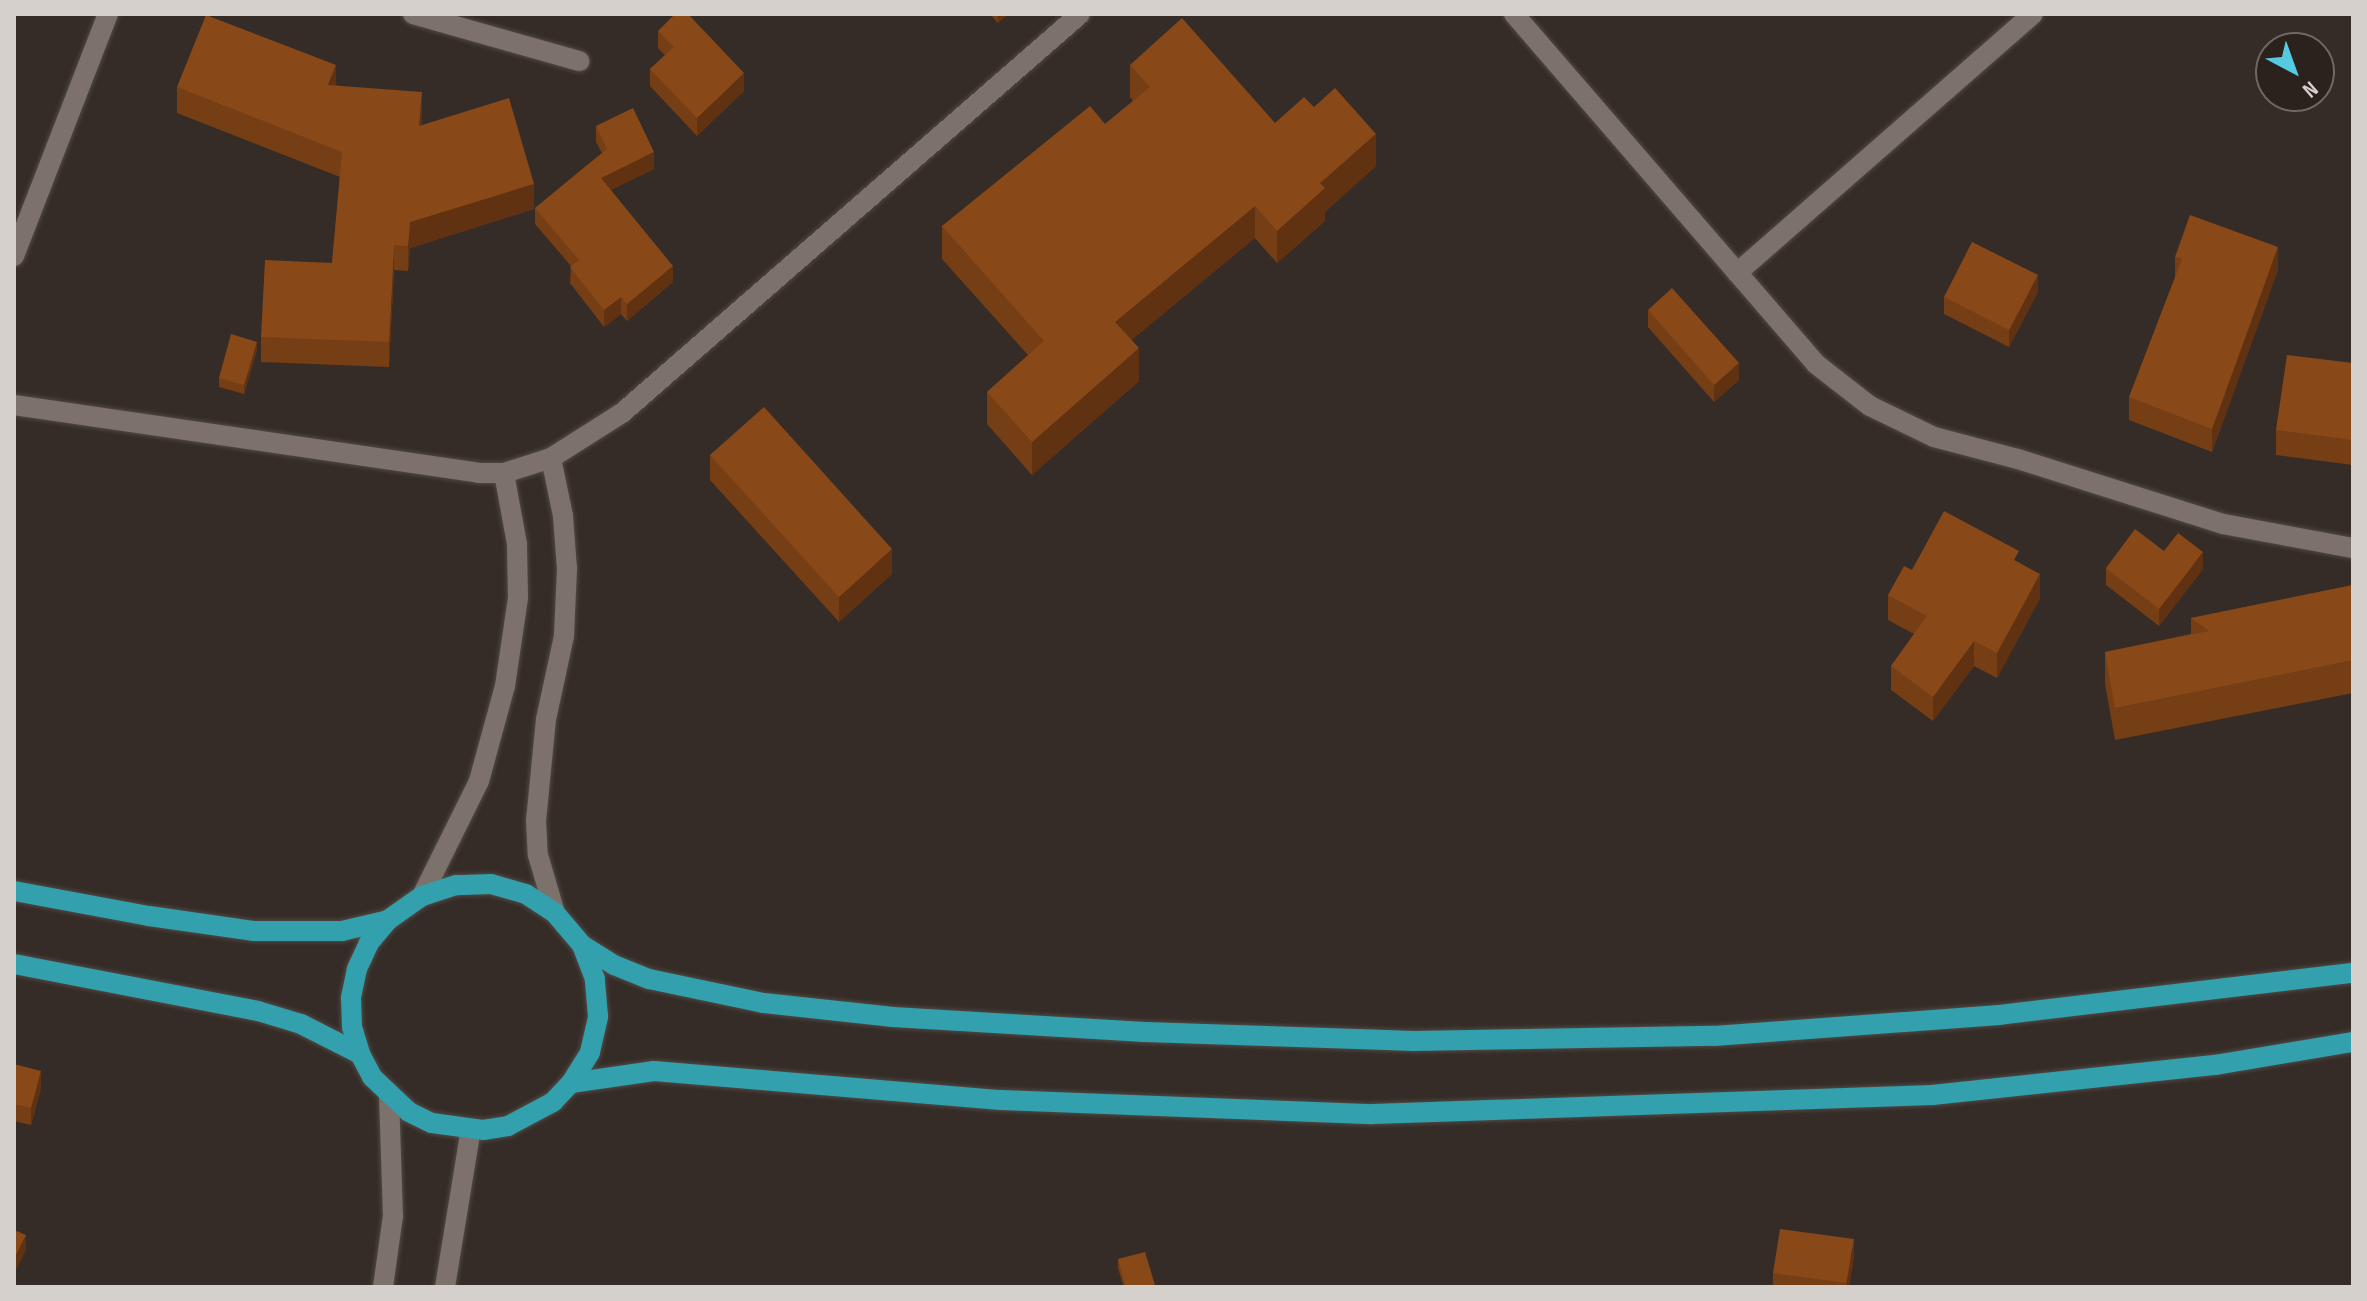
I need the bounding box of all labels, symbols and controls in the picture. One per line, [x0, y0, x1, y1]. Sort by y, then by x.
north arrow [2255, 32, 2335, 112]
text: N [2296, 75, 2323, 103]

